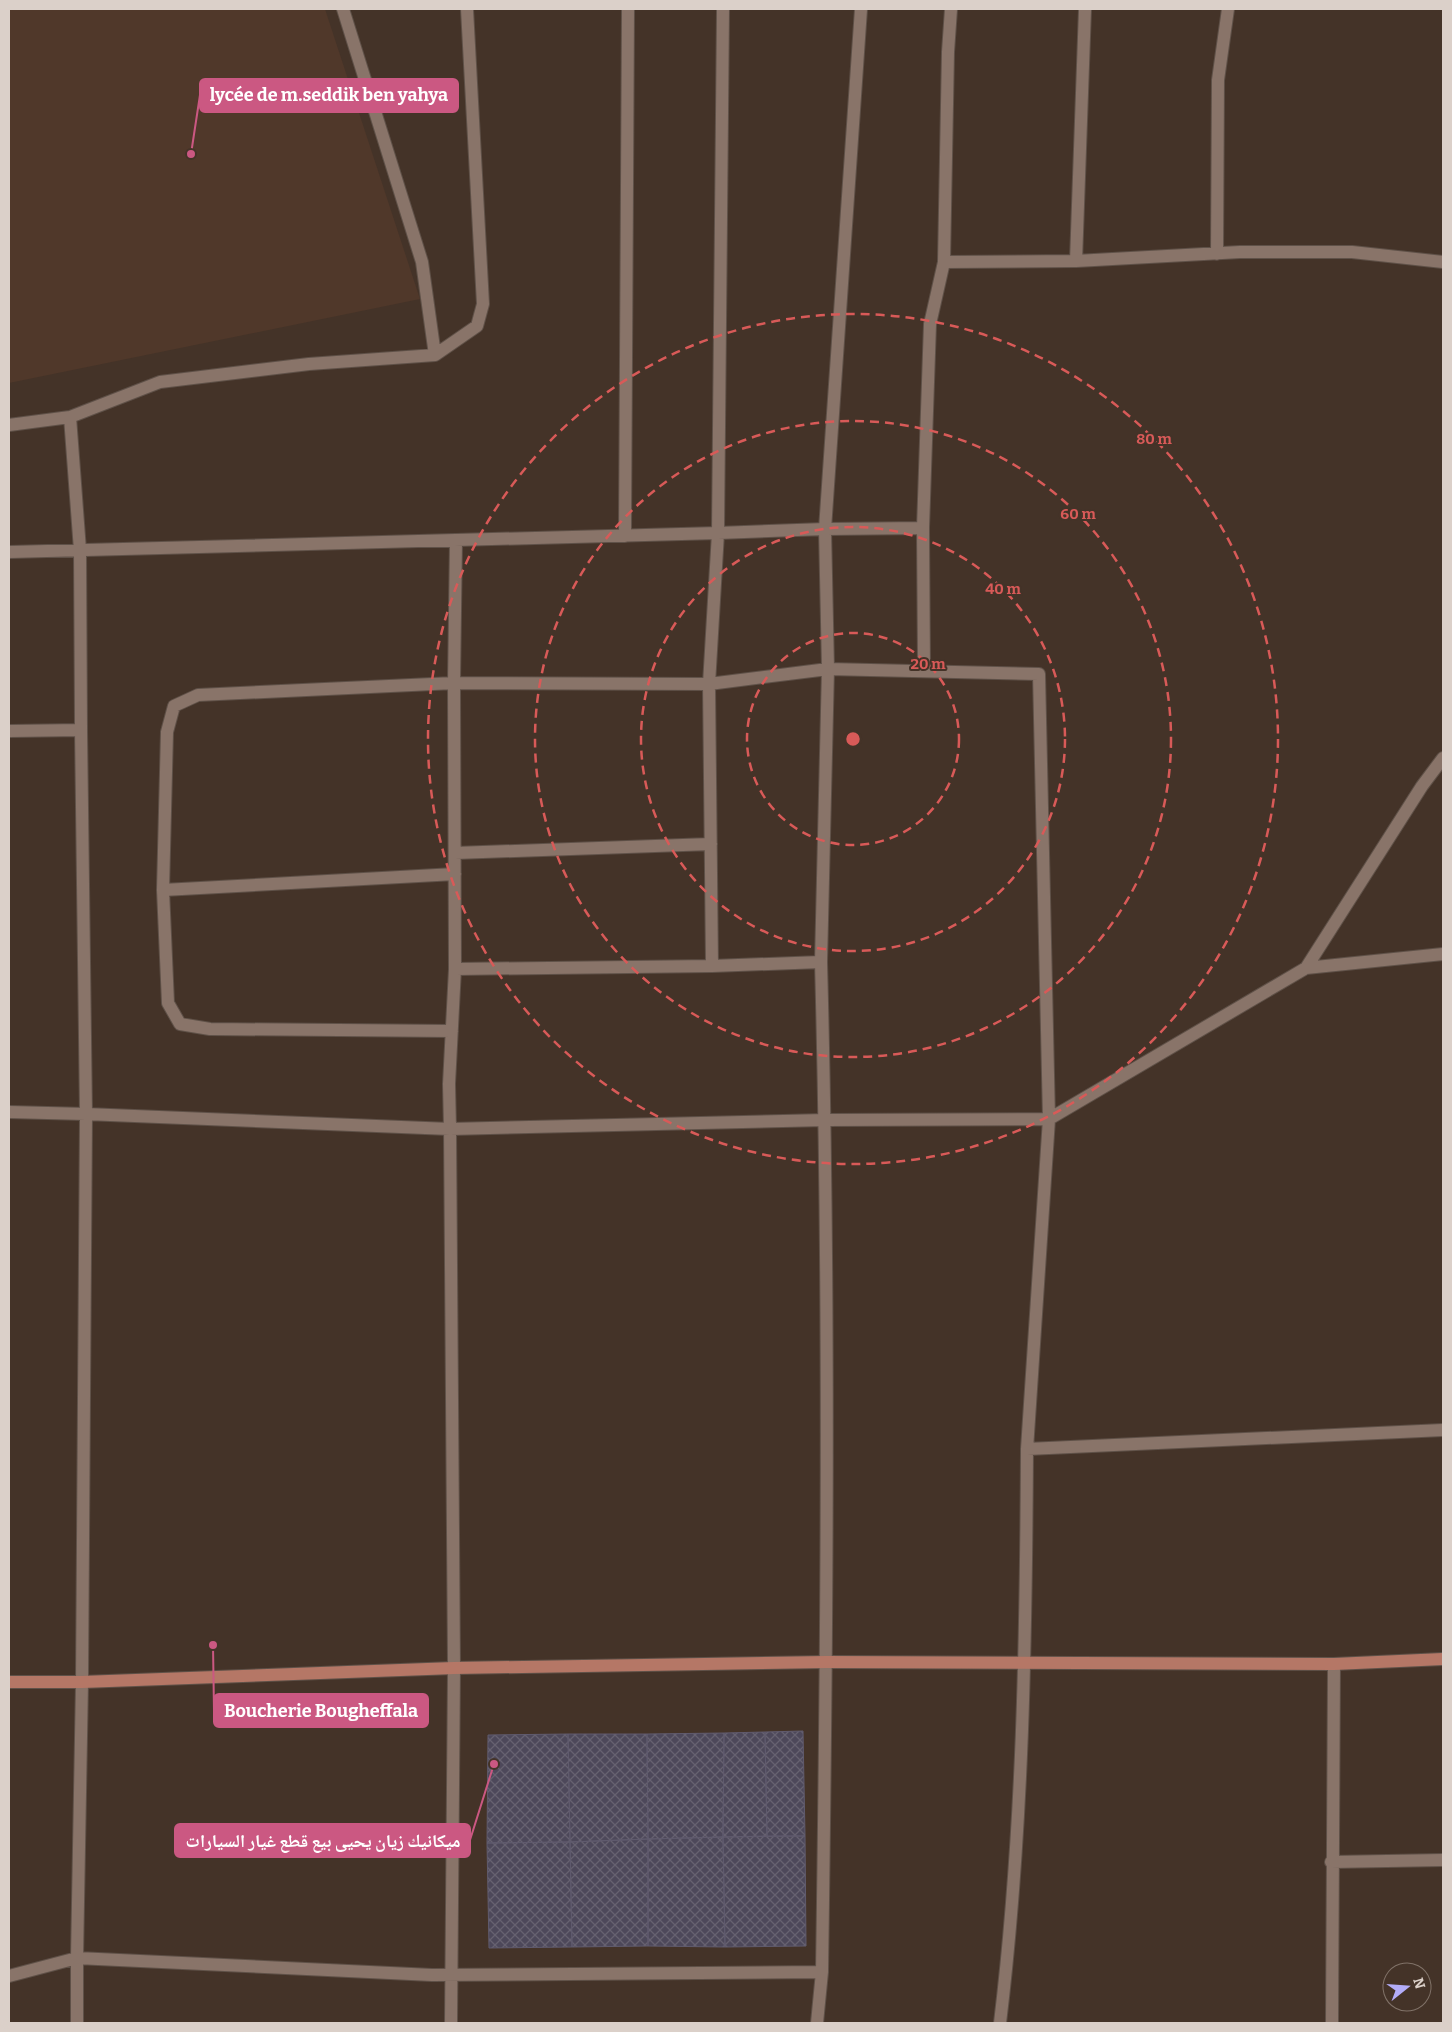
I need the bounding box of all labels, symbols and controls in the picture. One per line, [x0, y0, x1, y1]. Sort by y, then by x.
callout: lycée de m.seddik ben yahya [200, 79, 458, 112]
text: lycée de m.seddik ben yahya [210, 84, 448, 106]
text: 80 m [1136, 430, 1172, 448]
text: 60 m [1060, 505, 1096, 523]
text: 40 m [985, 580, 1022, 598]
text: 20 m [911, 655, 946, 673]
centre of rings [844, 730, 862, 748]
callout: Boucherie Bougheffala [214, 1694, 428, 1727]
text: Boucherie Bougheffala [224, 1700, 418, 1722]
callout: ميكانيك زيان يحيى بيع قطع غيار السيارات [175, 1824, 470, 1857]
text: ميكانيك زيان يحيى بيع قطع غيار السيارات [185, 1830, 461, 1853]
north arrow [1382, 1962, 1432, 2012]
text: N [1409, 1976, 1429, 1991]

